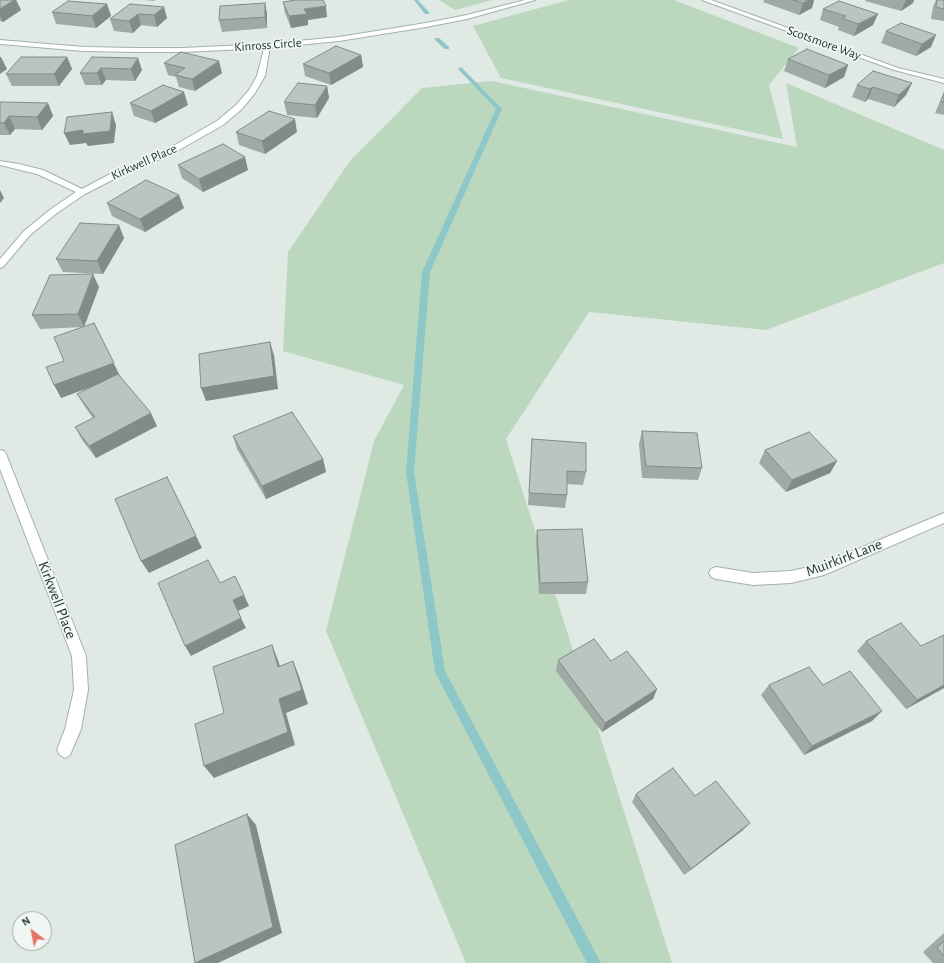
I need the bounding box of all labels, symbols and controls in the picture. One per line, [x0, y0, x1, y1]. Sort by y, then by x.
street label: Scotsmore Way [785, 22, 863, 64]
street label: Kinross Circle [234, 35, 302, 55]
street label: Kirkwell Place [109, 141, 179, 183]
street label: Muirkirk Lane [803, 535, 885, 581]
street label: Kirkwell Place [34, 559, 80, 641]
north arrow [12, 911, 52, 951]
text: N [20, 915, 32, 928]

